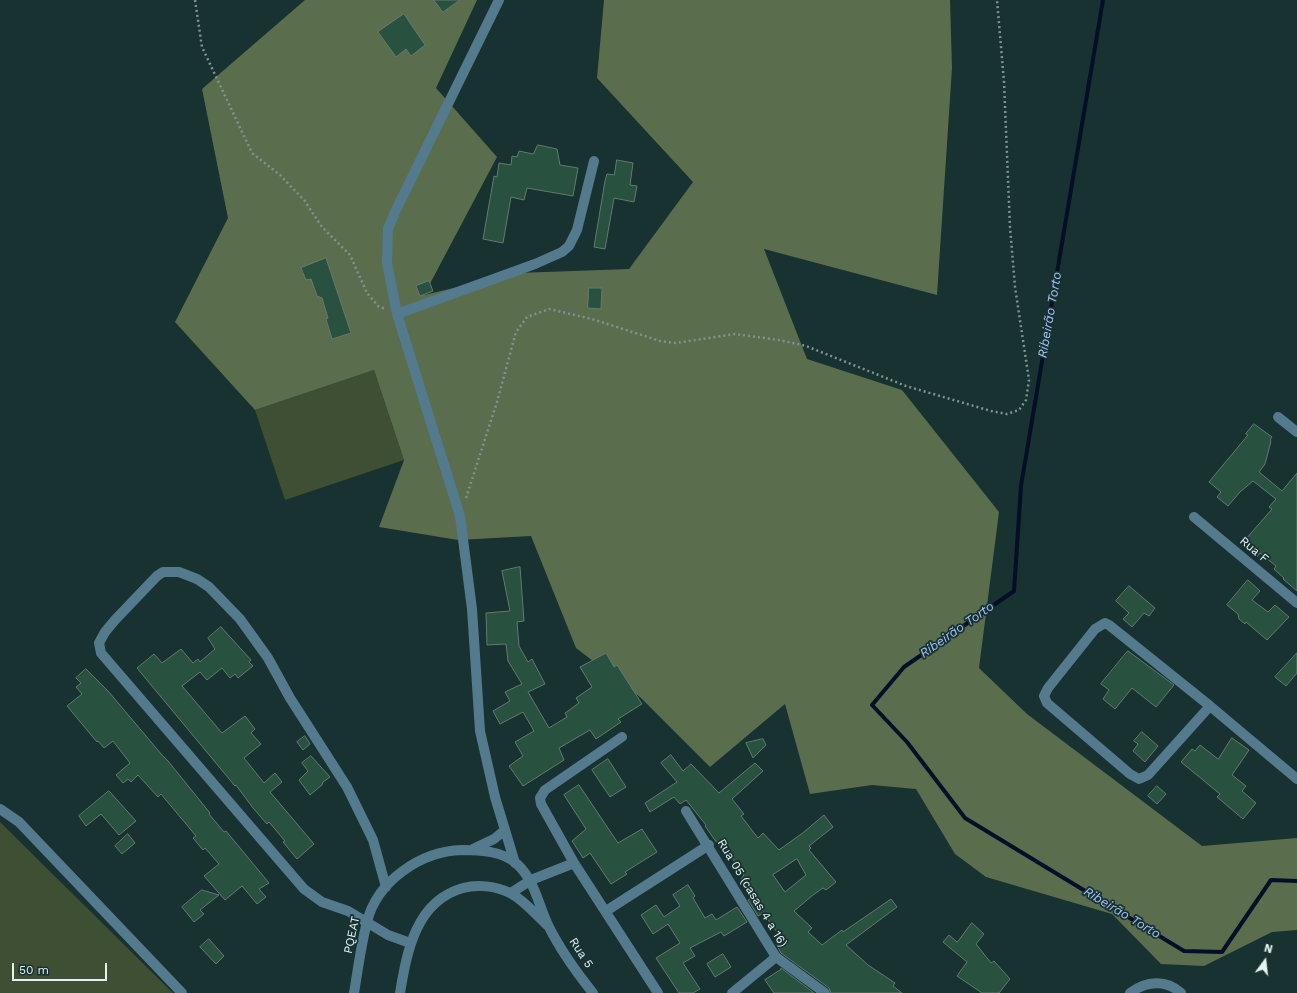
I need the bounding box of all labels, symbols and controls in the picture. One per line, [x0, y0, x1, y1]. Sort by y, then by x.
water label: Ribeirão Torto [1035, 271, 1065, 359]
street label: Rua F [1237, 534, 1271, 566]
water label: Ribeirão Torto [917, 599, 997, 661]
street label: Rua 05 (casas 4 a 16) [714, 836, 790, 950]
water label: Ribeirão Torto [1081, 884, 1163, 942]
street label: PQEAT [341, 915, 363, 955]
street label: Rua 5 [566, 935, 596, 971]
north arrow [1245, 941, 1285, 981]
text: N [1263, 942, 1274, 956]
scale bar [14, 955, 109, 981]
text: 50 m [19, 963, 49, 977]

